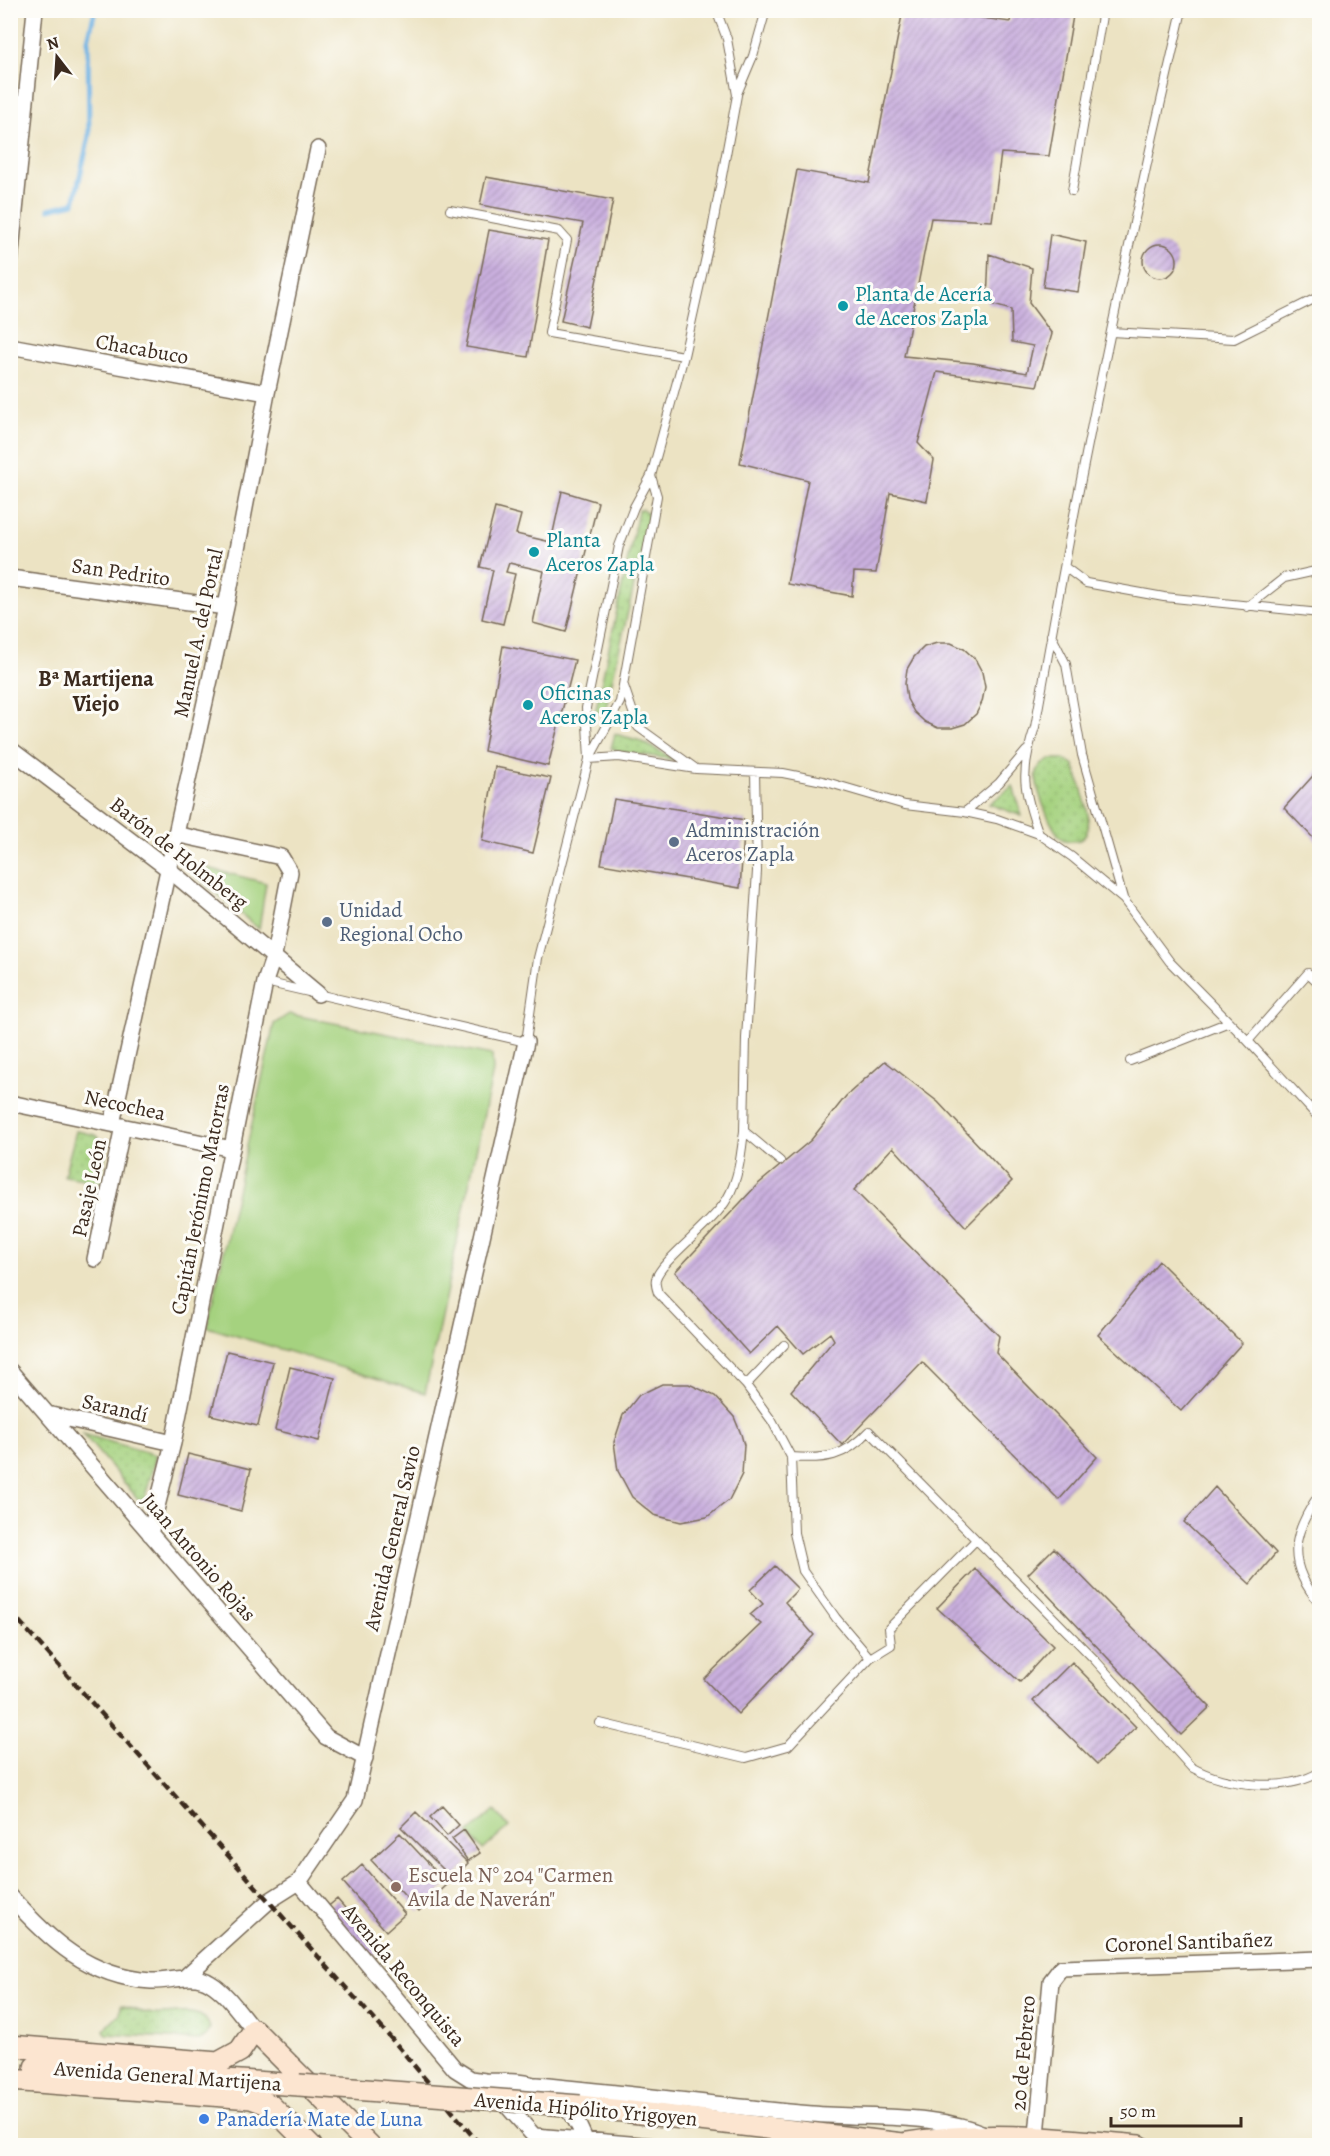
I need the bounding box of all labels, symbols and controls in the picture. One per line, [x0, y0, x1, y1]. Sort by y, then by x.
north arrow [27, 27, 87, 87]
text: N [44, 31, 62, 56]
place label: Planta de Acería de Aceros Zapla [855, 280, 993, 332]
marker: Planta de Acería de Aceros Zapla [836, 299, 850, 313]
street label: Chacabuco [93, 327, 191, 371]
place label: Planta Aceros Zapla [545, 526, 655, 578]
marker: Planta Aceros Zapla [527, 545, 541, 559]
street label: Manuel A. del Portal [166, 546, 230, 720]
street label: San Pedrito [70, 551, 172, 593]
district label: Bª Martijena Viejo [38, 664, 154, 719]
place label: Oficinas Aceros Zapla [539, 679, 649, 731]
marker: Oficinas Aceros Zapla [521, 698, 535, 712]
street label: Barón de Holmberg [104, 790, 254, 916]
place label: Administración Aceros Zapla [685, 816, 820, 868]
marker: Administración Aceros Zapla [667, 835, 681, 849]
place label: Unidad Regional Ocho [339, 896, 463, 948]
marker: Unidad Regional Ocho [320, 915, 334, 929]
street label: Capitán Jerónimo Matorras [164, 1081, 236, 1317]
street label: Necochea [82, 1083, 168, 1127]
street label: Pasaje León [65, 1136, 113, 1240]
street label: Sarandí [79, 1387, 151, 1429]
street label: Avenida General Savio [357, 1443, 427, 1634]
street label: Juan Antonio Rojas [135, 1487, 263, 1627]
place label: Escuela N° 204 "Carmen Avila de Naverán" [407, 1861, 613, 1913]
marker: Escuela N° 204 "Carmen Avila de Naverán" [389, 1880, 403, 1894]
street label: Avenida Reconquista [335, 1897, 472, 2052]
street label: Coronel Santibañez [1105, 1925, 1273, 1959]
street label: 20 de Febrero [1004, 1994, 1042, 2112]
street label: Avenida General Martijena [52, 2054, 283, 2098]
street label: Avenida Hipólito Yrigoyen [472, 2085, 699, 2133]
scale bar [1111, 2090, 1242, 2128]
text: 50 m [1120, 2099, 1156, 2123]
place label: Panadería Mate de Luna [216, 2105, 423, 2133]
marker: Panadería Mate de Luna [197, 2112, 211, 2126]

